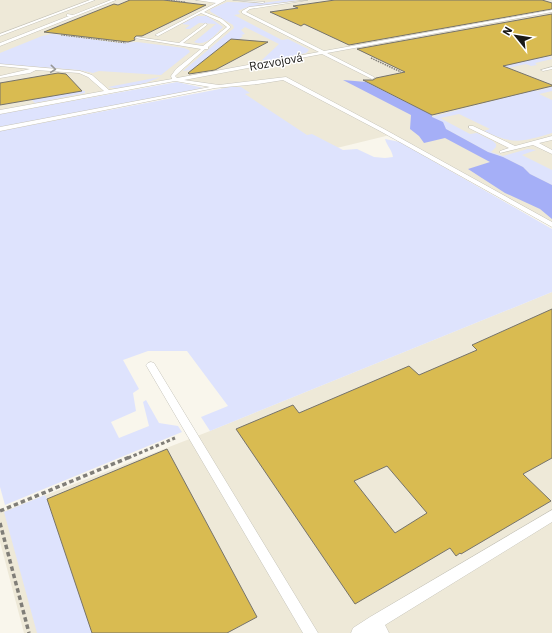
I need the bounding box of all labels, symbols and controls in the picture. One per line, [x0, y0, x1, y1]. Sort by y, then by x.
north arrow [496, 16, 536, 56]
text: N [499, 24, 515, 38]
street label: Rozvojová [248, 49, 304, 74]
one-way arrow [50, 64, 56, 73]

